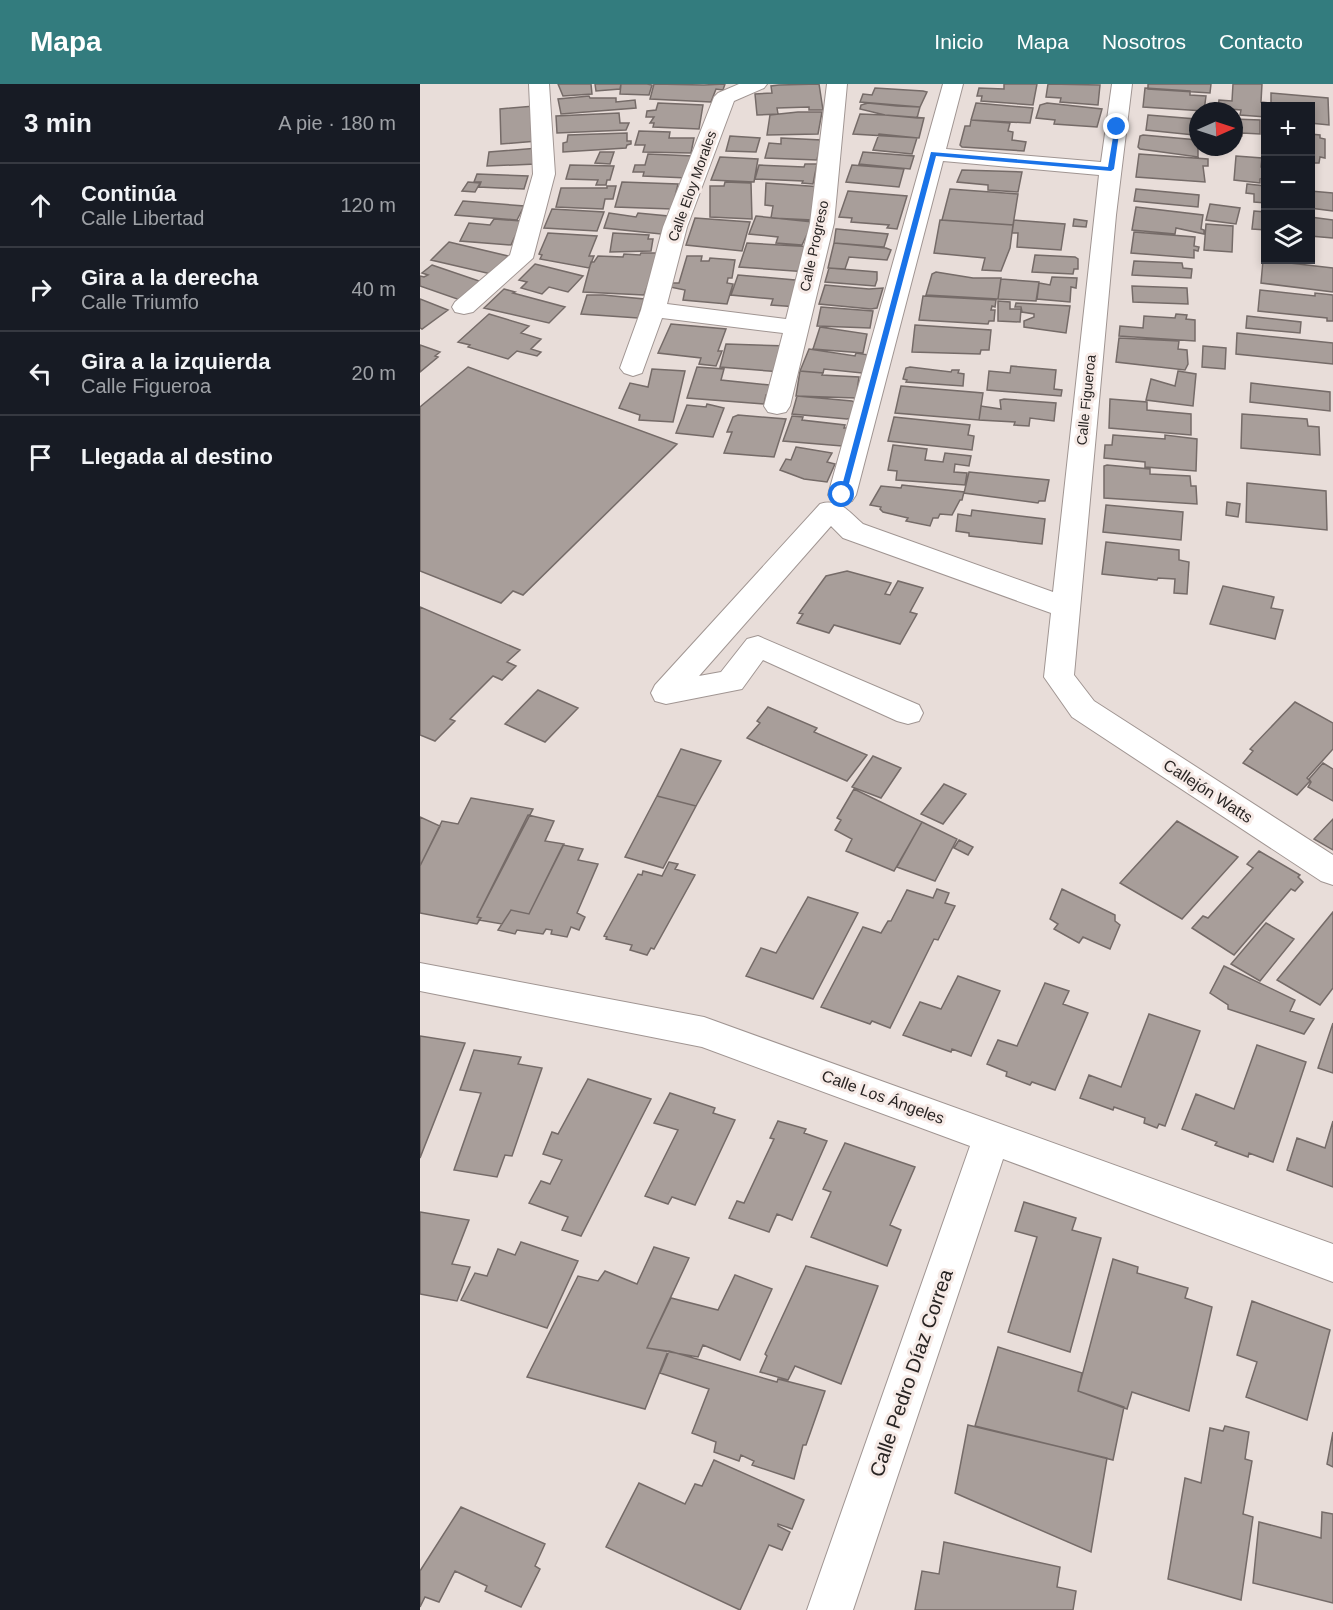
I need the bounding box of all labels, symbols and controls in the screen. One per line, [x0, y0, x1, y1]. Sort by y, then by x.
text: Mapa [30, 26, 102, 57]
text: Inicio [934, 30, 983, 53]
text: Mapa [1016, 30, 1069, 53]
text: Nosotros [1102, 30, 1186, 53]
text: Contacto [1219, 30, 1303, 53]
north arrow [1189, 102, 1243, 156]
map controls [1261, 102, 1315, 264]
button: + [1261, 102, 1315, 156]
text: 3 min [24, 108, 92, 138]
text: A pie · 180 m [278, 112, 396, 134]
route end [1103, 113, 1129, 139]
street label: Calle Eloy Morales [665, 128, 719, 244]
button: − [1261, 156, 1315, 210]
text: Continúa [81, 181, 176, 206]
icon: ahead [24, 189, 57, 222]
text: 120 m [340, 194, 396, 216]
street label: Calle Progreso [797, 199, 831, 293]
text: Calle Libertad [81, 207, 204, 229]
button: layers [1261, 210, 1315, 264]
text: Gira a la derecha [81, 265, 258, 290]
icon: right [24, 273, 57, 306]
text: 40 m [352, 278, 396, 300]
text: Calle Triumfo [81, 291, 199, 313]
text: Gira a la izquierda [81, 349, 271, 374]
street label: Calle Figueroa [1073, 354, 1099, 446]
icon: left [24, 357, 57, 390]
text: 20 m [352, 362, 396, 384]
text: Calle Figueroa [81, 375, 211, 397]
icon: arrive [24, 441, 57, 474]
text: Llegada al destino [81, 444, 273, 469]
route start [828, 481, 854, 507]
street label: Callejón Watts [1160, 756, 1256, 826]
street label: Calle Los Ángeles [819, 1066, 947, 1127]
street label: Calle Pedro Díaz Correa [865, 1266, 957, 1480]

